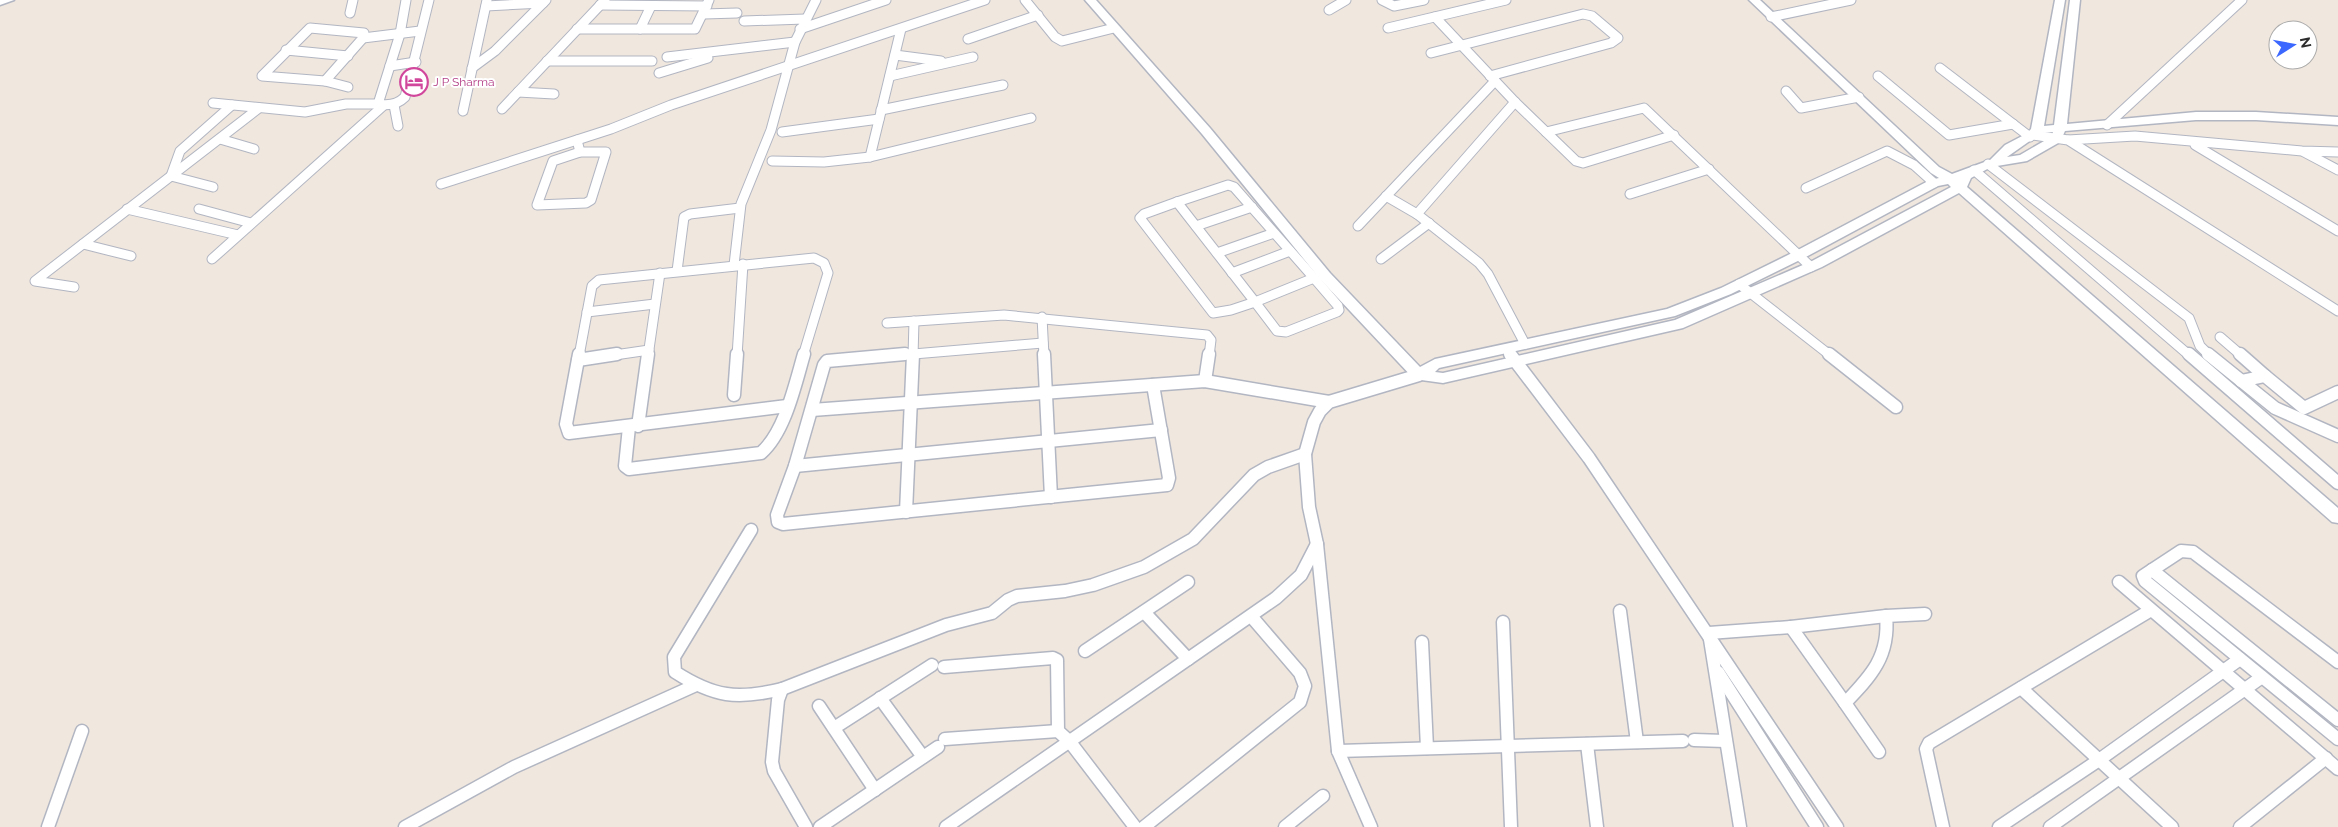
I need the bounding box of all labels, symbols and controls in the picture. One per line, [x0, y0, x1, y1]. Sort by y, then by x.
north arrow [2268, 20, 2318, 70]
text: N [2297, 36, 2315, 49]
hotel icon: J P Sharma [399, 67, 429, 97]
place label: J P Sharma [433, 75, 495, 89]

